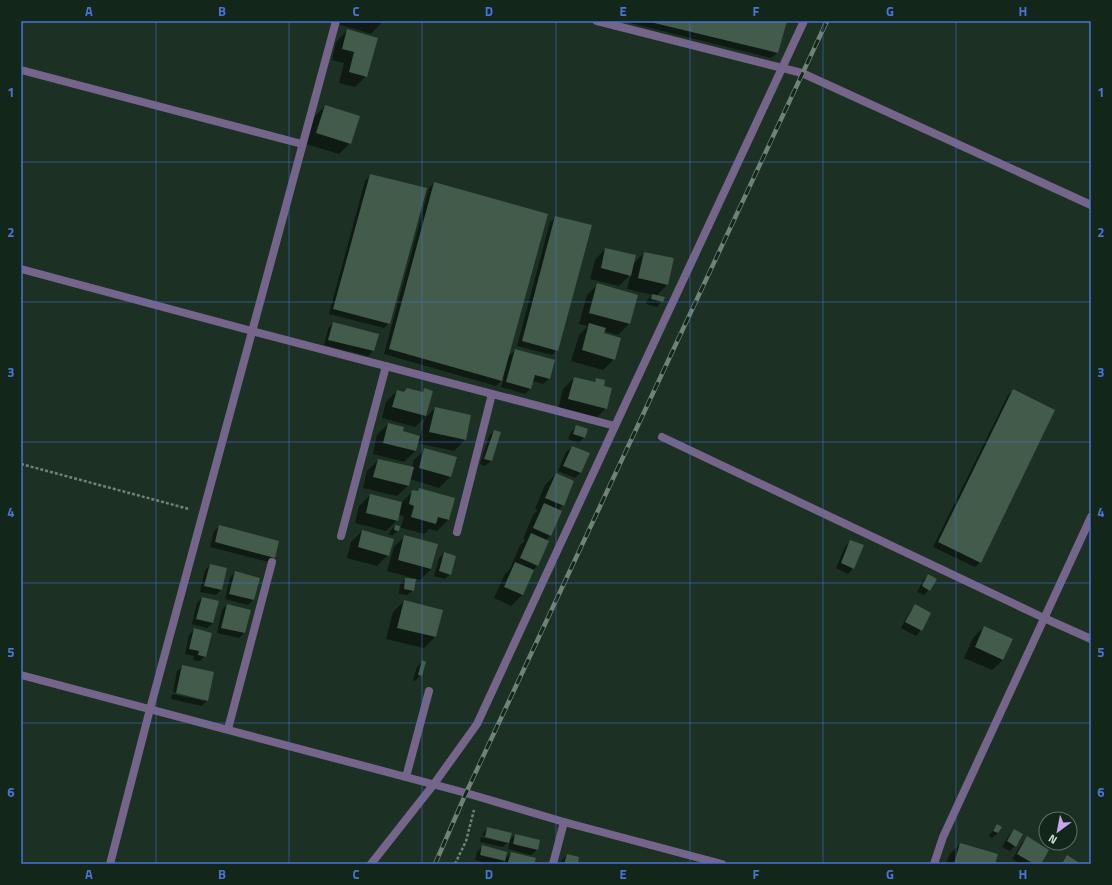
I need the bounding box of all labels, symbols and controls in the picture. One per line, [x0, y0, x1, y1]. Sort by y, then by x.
text: A [85, 1, 93, 21]
text: B [218, 1, 226, 21]
text: C [352, 1, 360, 21]
text: D [485, 1, 493, 21]
text: E [619, 1, 627, 21]
text: F [753, 1, 760, 21]
text: G [886, 1, 894, 21]
text: H [1019, 1, 1027, 21]
text: 1 [7, 82, 15, 102]
text: 1 [1097, 82, 1105, 102]
text: 2 [7, 222, 15, 242]
text: 2 [1097, 222, 1105, 242]
text: 3 [7, 362, 15, 382]
text: 3 [1097, 362, 1105, 382]
text: 4 [7, 502, 15, 522]
text: 4 [1097, 502, 1105, 522]
text: 5 [7, 642, 15, 662]
text: 5 [1097, 642, 1105, 662]
text: 6 [7, 782, 15, 802]
text: 6 [1097, 782, 1105, 802]
north arrow [1038, 811, 1078, 851]
text: N [1045, 831, 1060, 848]
text: A [85, 864, 93, 884]
text: B [218, 864, 226, 884]
text: C [352, 864, 360, 884]
text: D [485, 864, 493, 884]
text: E [619, 864, 627, 884]
text: F [753, 864, 760, 884]
text: G [886, 864, 894, 884]
text: H [1019, 864, 1027, 884]

